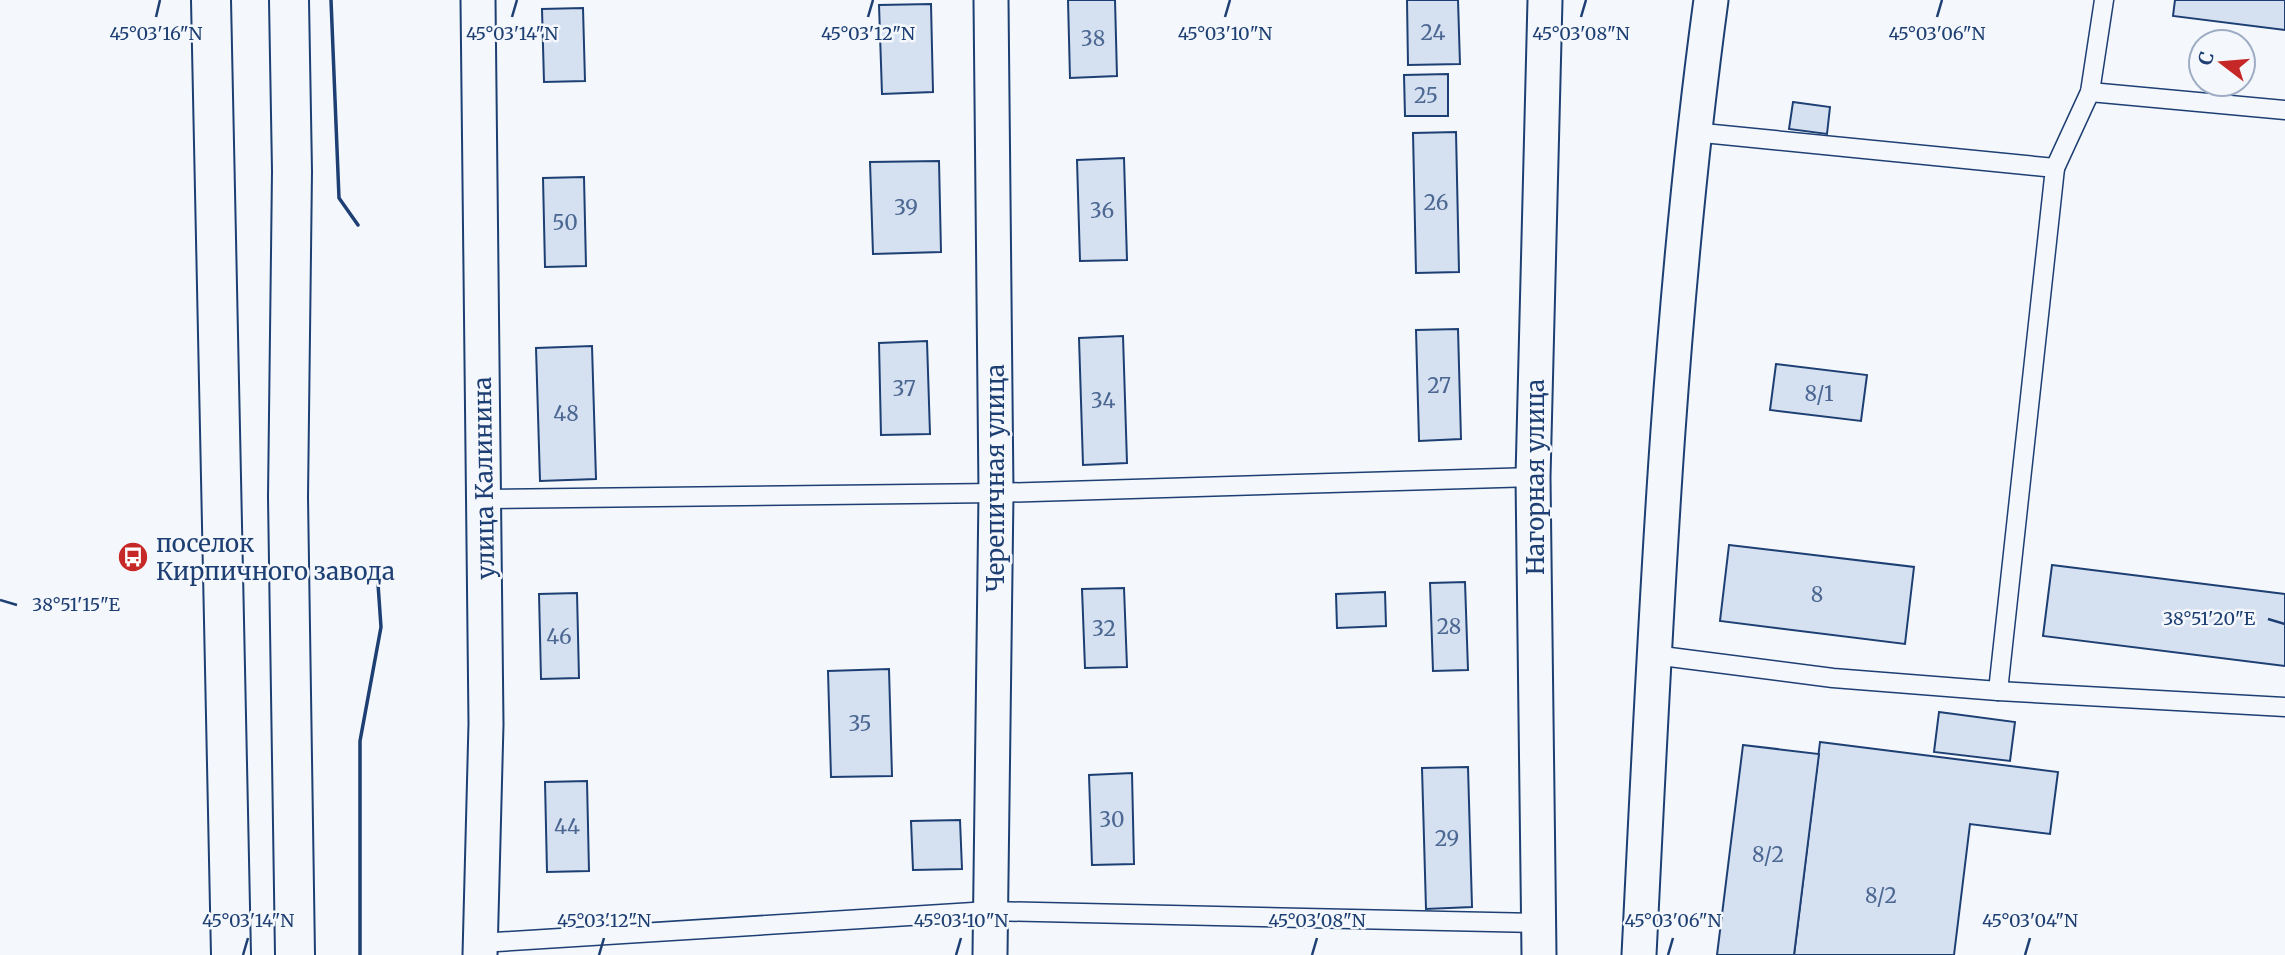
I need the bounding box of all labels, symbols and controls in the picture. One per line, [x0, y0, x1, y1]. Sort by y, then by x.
house number: 24 [1421, 19, 1445, 46]
text: 45°03'16"N [109, 22, 203, 45]
text: 45°03'14"N [466, 22, 558, 45]
text: 45°03'12"N [821, 22, 915, 45]
text: 45°03'10"N [1178, 22, 1272, 45]
text: 45°03'08"N [1532, 22, 1630, 45]
text: 45°03'06"N [1889, 22, 1985, 45]
house number: 38 [1081, 25, 1105, 52]
north arrow [2187, 28, 2257, 98]
text: С [2192, 49, 2219, 68]
house number: 25 [1414, 82, 1438, 109]
house number: 26 [1424, 189, 1448, 216]
house number: 39 [894, 194, 918, 221]
house number: 36 [1090, 197, 1114, 224]
house number: 50 [552, 209, 578, 236]
street label: Черепичная улица [980, 364, 1011, 592]
house number: 27 [1427, 372, 1451, 399]
house number: 37 [892, 375, 916, 402]
street label: улица Калинина [467, 376, 501, 580]
street label: Нагорная улица [1520, 379, 1551, 575]
house number: 8/1 [1804, 380, 1834, 407]
house number: 34 [1091, 387, 1115, 414]
house number: 48 [553, 400, 579, 427]
place label: поселок Кирпичного завода [156, 528, 395, 587]
bus stop icon: поселок Кирпичного завода [116, 540, 150, 574]
house number: 8 [1811, 581, 1823, 608]
text: 38°51'15"E [32, 593, 121, 616]
text: 38°51'20"E [2163, 607, 2256, 630]
house number: 28 [1437, 613, 1461, 640]
house number: 32 [1092, 615, 1116, 642]
house number: 46 [546, 623, 572, 650]
house number: 35 [848, 710, 872, 737]
house number: 30 [1099, 806, 1125, 833]
house number: 44 [554, 813, 580, 840]
house number: 29 [1435, 825, 1459, 852]
house number: 8/2 [1752, 841, 1784, 868]
house number: 8/2 [1865, 882, 1897, 909]
text: 45°03'14"N [202, 909, 294, 932]
text: 45°03'12"N [557, 909, 651, 932]
text: 45°03'10"N [914, 909, 1008, 932]
text: 45°03'08"N [1268, 909, 1366, 932]
text: 45°03'06"N [1625, 909, 1721, 932]
text: 45°03'04"N [1982, 909, 2078, 932]

